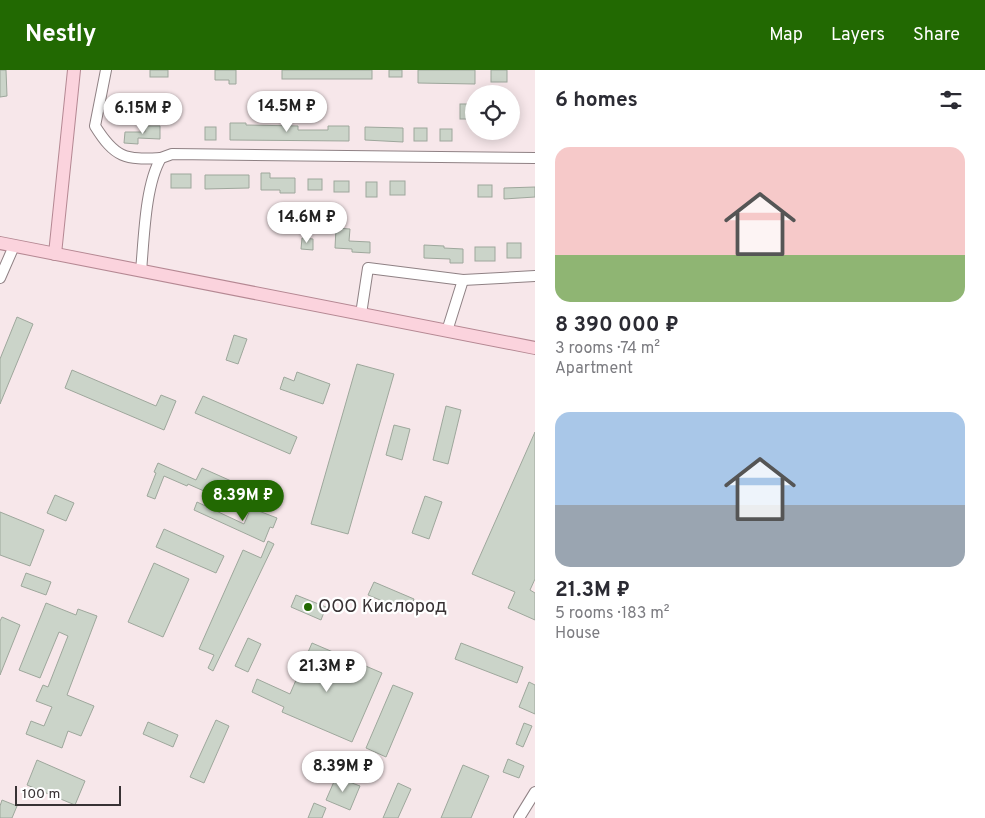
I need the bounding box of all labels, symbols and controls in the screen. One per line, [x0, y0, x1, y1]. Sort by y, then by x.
text: Nestly [25, 20, 96, 50]
text: Map [769, 24, 803, 47]
text: Layers [831, 24, 885, 47]
text: Share [913, 24, 960, 47]
map controls [465, 85, 520, 140]
button: locate [465, 85, 520, 140]
icon: filters [937, 86, 965, 114]
text: 6 homes [555, 87, 638, 114]
pin: 14.5M ₽ [241, 90, 333, 133]
pin: 6.15M ₽ [97, 92, 189, 135]
text: 14.5M ₽ [258, 97, 316, 117]
text: 6.15M ₽ [114, 99, 172, 119]
icon: home [715, 179, 805, 269]
pin: 14.6M ₽ [261, 202, 353, 244]
text: 14.6M ₽ [278, 208, 336, 228]
text: 8 390 000 ₽ [555, 312, 679, 339]
text: 3 rooms · 74 m² [555, 339, 660, 359]
text: Apartment [555, 359, 633, 379]
icon: home [715, 444, 805, 534]
pin: 8.39M ₽ [197, 480, 289, 522]
text: 8.39M ₽ [213, 486, 273, 506]
text: 21.3M ₽ [555, 577, 630, 604]
place label: ООО Кислород [318, 596, 447, 619]
marker: ООО Кислород [302, 601, 314, 613]
text: 5 rooms · 183 m² [555, 604, 670, 624]
text: House [555, 624, 600, 644]
pin: 21.3M ₽ [281, 650, 373, 693]
text: 21.3M ₽ [298, 657, 356, 677]
pin: 8.39M ₽ [297, 750, 389, 793]
text: 8.39M ₽ [313, 757, 373, 777]
scale bar [15, 783, 121, 806]
text: 100 m [22, 786, 60, 803]

